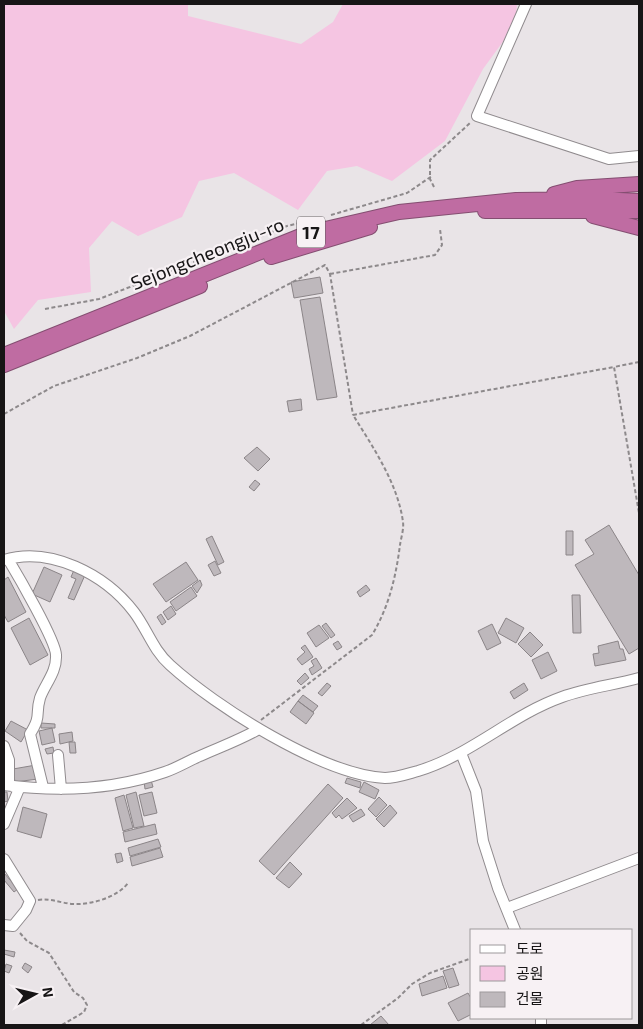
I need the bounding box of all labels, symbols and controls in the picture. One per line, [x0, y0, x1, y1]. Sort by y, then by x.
street label: Sejongcheongju-ro [127, 212, 287, 294]
road number: 17 [297, 216, 325, 248]
legend [470, 929, 633, 1019]
text: 도로 [516, 939, 544, 957]
text: 공원 [516, 964, 544, 982]
north arrow [10, 969, 60, 1019]
text: N [39, 986, 57, 998]
text: 건물 [516, 989, 544, 1007]

